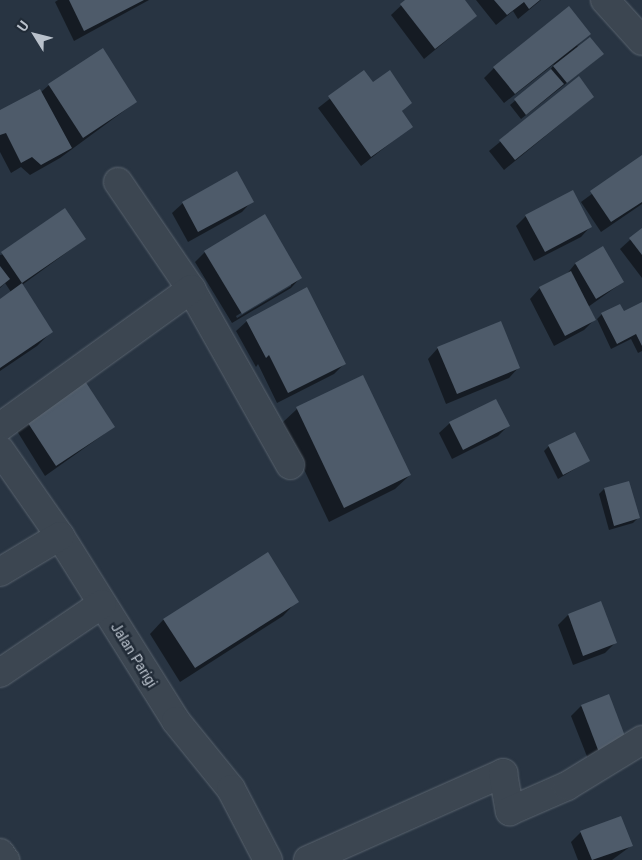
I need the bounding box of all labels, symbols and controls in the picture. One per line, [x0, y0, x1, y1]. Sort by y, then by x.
north arrow [10, 10, 60, 60]
text: U [14, 18, 32, 35]
street label: Jalan Parigi [107, 619, 161, 691]

